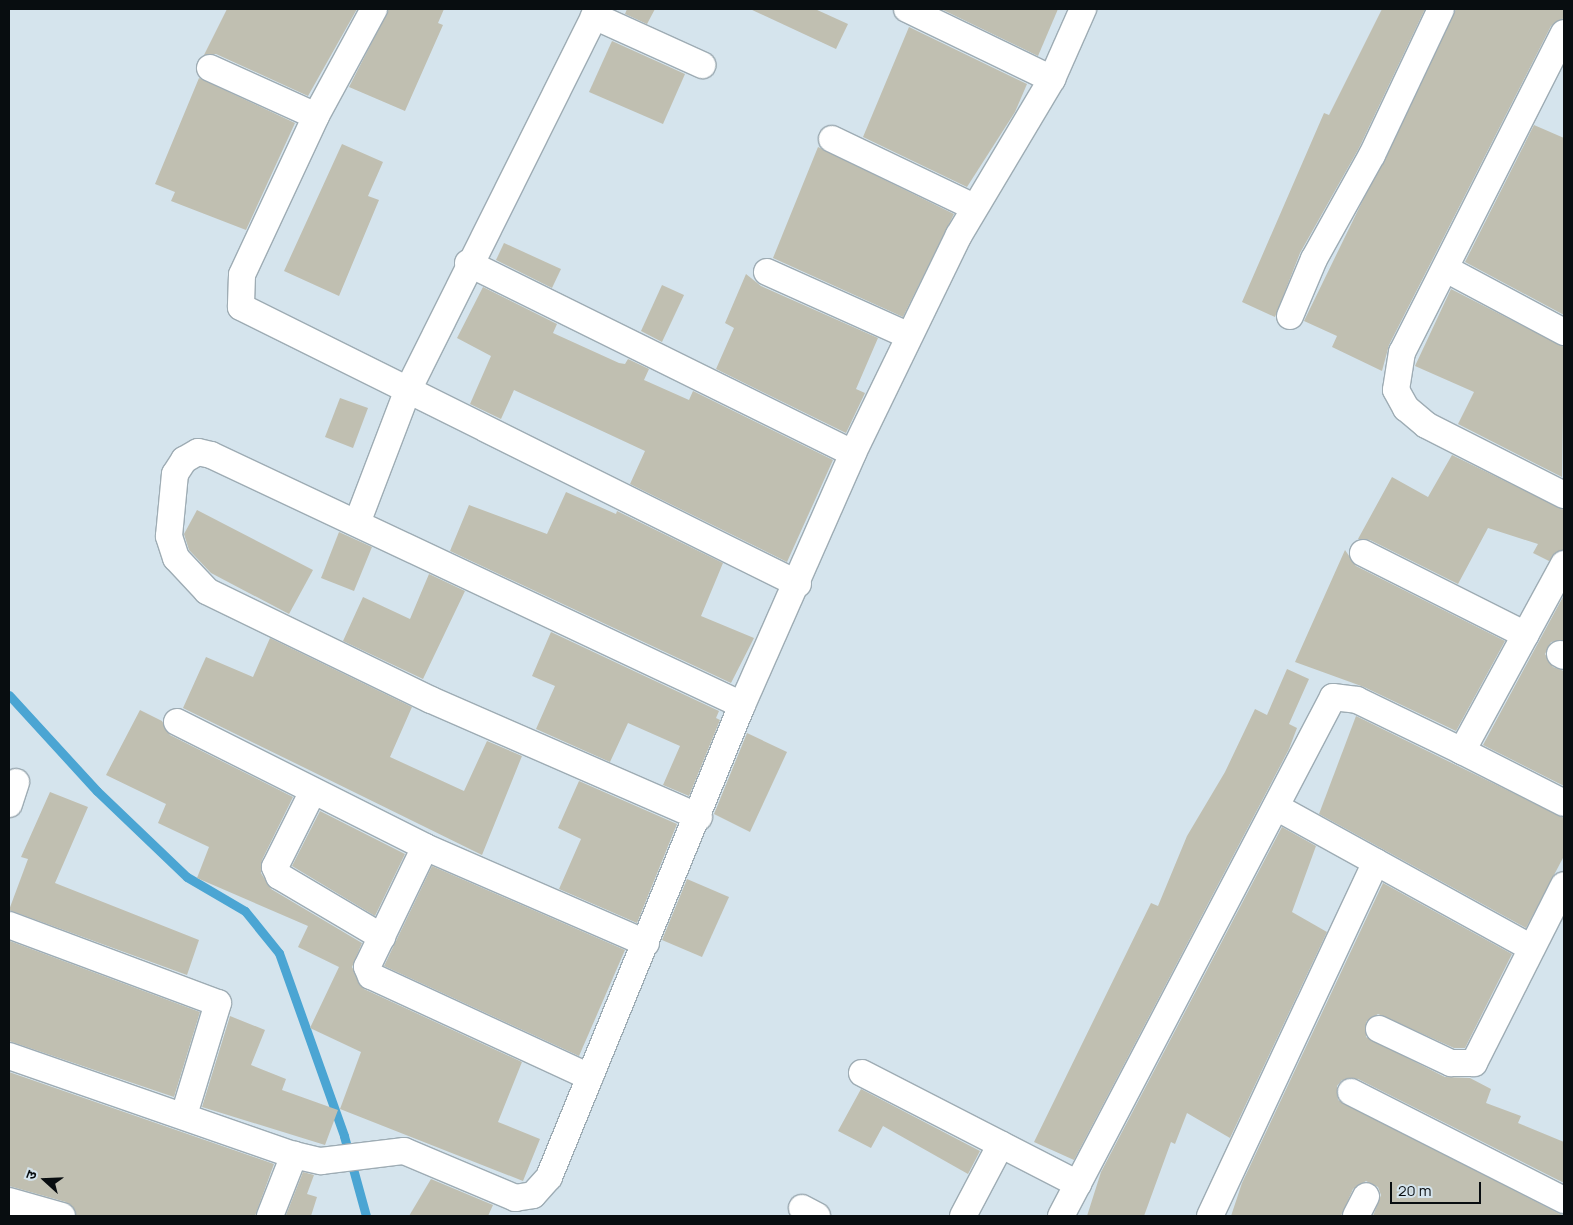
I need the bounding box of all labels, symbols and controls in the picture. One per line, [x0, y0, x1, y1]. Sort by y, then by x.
north arrow [20, 1155, 70, 1205]
text: उ [20, 1168, 41, 1182]
scale bar [1393, 1172, 1484, 1204]
text: 20 m [1398, 1180, 1431, 1201]

